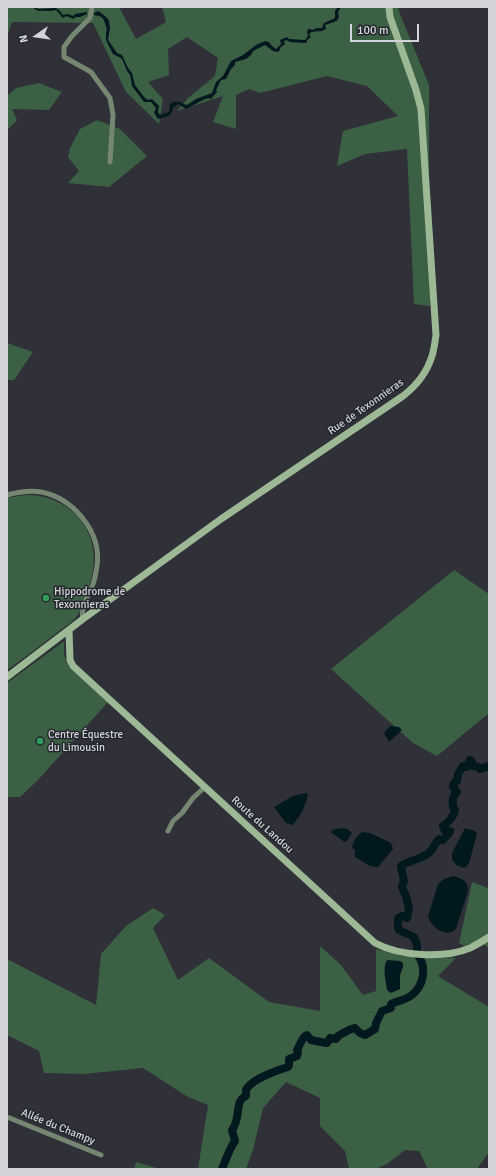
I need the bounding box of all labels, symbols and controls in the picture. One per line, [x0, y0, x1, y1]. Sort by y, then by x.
north arrow [16, 16, 56, 56]
scale bar [352, 16, 421, 42]
text: 100 m [357, 23, 389, 38]
text: N [17, 34, 31, 44]
street label: Rue de Texonnieras [326, 376, 406, 438]
place label: Hippodrome de Texonnieras [54, 585, 125, 611]
marker: Hippodrome de Texonnieras [41, 593, 51, 603]
place label: Centre Équestre du Limousin [48, 728, 123, 754]
marker: Centre Équestre du Limousin [35, 736, 45, 746]
street label: Route du Landou [228, 794, 296, 856]
street label: Allée du Champy [19, 1106, 97, 1148]

